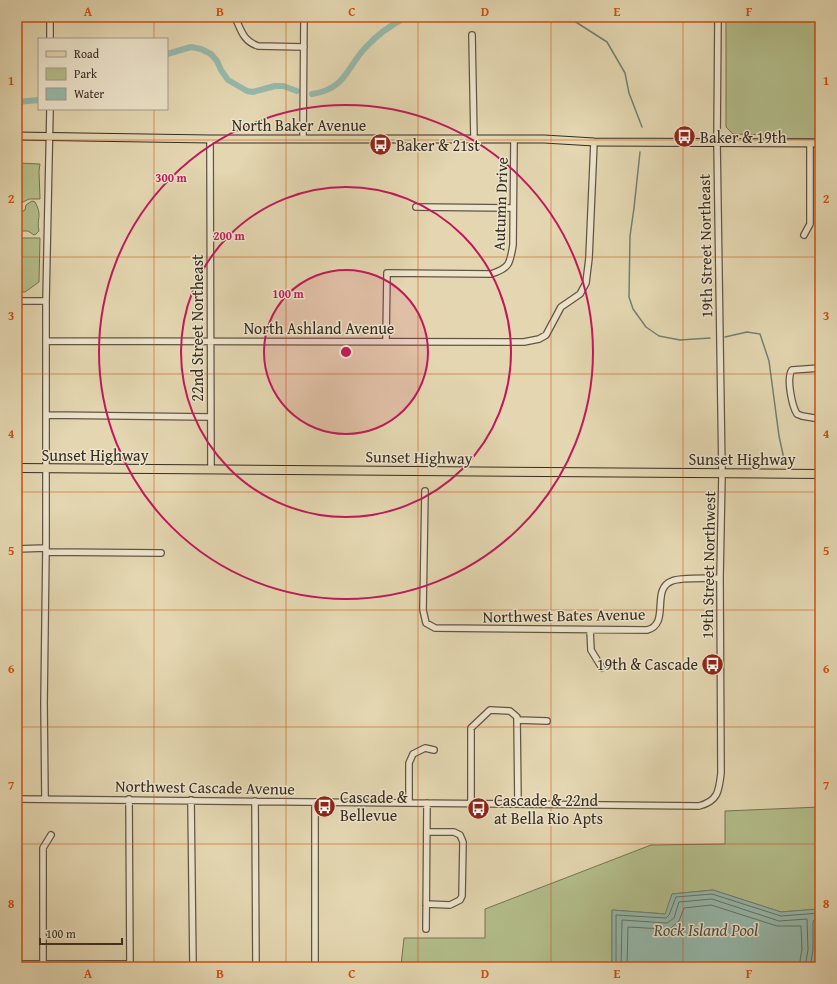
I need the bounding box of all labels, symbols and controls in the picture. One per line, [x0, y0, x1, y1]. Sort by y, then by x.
text: A [84, 2, 93, 21]
text: B [216, 2, 224, 21]
text: C [348, 2, 356, 21]
text: D [481, 2, 489, 21]
text: E [614, 2, 621, 21]
text: F [746, 2, 753, 21]
legend [38, 38, 168, 110]
text: Road [74, 45, 100, 62]
text: Park [74, 65, 98, 82]
text: 1 [8, 71, 14, 90]
text: 1 [823, 71, 829, 90]
text: Water [74, 85, 104, 102]
street label: North Baker Avenue [232, 113, 366, 137]
bus stop icon: Baker & 19th [671, 124, 697, 150]
place label: Baker & 19th [700, 125, 786, 149]
bus stop icon: Baker & 21st [367, 132, 393, 158]
place label: Baker & 21st [396, 133, 480, 157]
street label: Autumn Drive [486, 157, 514, 251]
text: 300 m [155, 169, 188, 186]
street label: 19th Street Northeast [692, 173, 718, 318]
text: 2 [8, 189, 15, 208]
text: 2 [823, 189, 830, 208]
text: 200 m [213, 227, 246, 244]
street label: 22nd Street Northeast [185, 254, 209, 402]
text: 100 m [272, 285, 305, 302]
text: 3 [8, 306, 14, 325]
text: 3 [823, 306, 829, 325]
street label: North Ashland Avenue [244, 316, 394, 340]
centre of rings [339, 345, 353, 359]
text: 4 [8, 424, 15, 443]
text: 4 [823, 424, 830, 443]
street label: Sunset Highway [41, 443, 149, 467]
street label: Sunset Highway [365, 444, 473, 470]
street label: Sunset Highway [688, 447, 796, 471]
street label: 19th Street Northwest [695, 490, 721, 639]
text: 5 [8, 541, 15, 560]
text: 5 [823, 541, 830, 560]
street label: Northwest Bates Avenue [482, 602, 646, 628]
bus stop icon: 19th & Cascade [700, 651, 726, 677]
place label: 19th & Cascade [597, 652, 698, 676]
text: 6 [8, 659, 15, 678]
text: 6 [823, 659, 830, 678]
street label: Northwest Cascade Avenue [115, 773, 295, 801]
text: 7 [8, 776, 15, 795]
text: 7 [823, 776, 830, 795]
place label: Cascade & Bellevue [340, 785, 408, 827]
place label: Cascade & 22nd at Bella Rio Apts [494, 788, 603, 830]
bus stop icon: Cascade & Bellevue [311, 793, 337, 819]
bus stop icon: Cascade & 22nd at Bella Rio Apts [465, 796, 491, 822]
text: 8 [8, 894, 15, 913]
text: 8 [823, 894, 830, 913]
water label: Rock Island Pool [653, 917, 758, 942]
scale bar [40, 920, 122, 946]
text: 100 m [46, 925, 76, 942]
text: A [84, 964, 93, 983]
text: B [216, 964, 224, 983]
text: C [348, 964, 356, 983]
text: D [481, 964, 489, 983]
text: E [614, 964, 621, 983]
text: F [746, 964, 753, 983]

